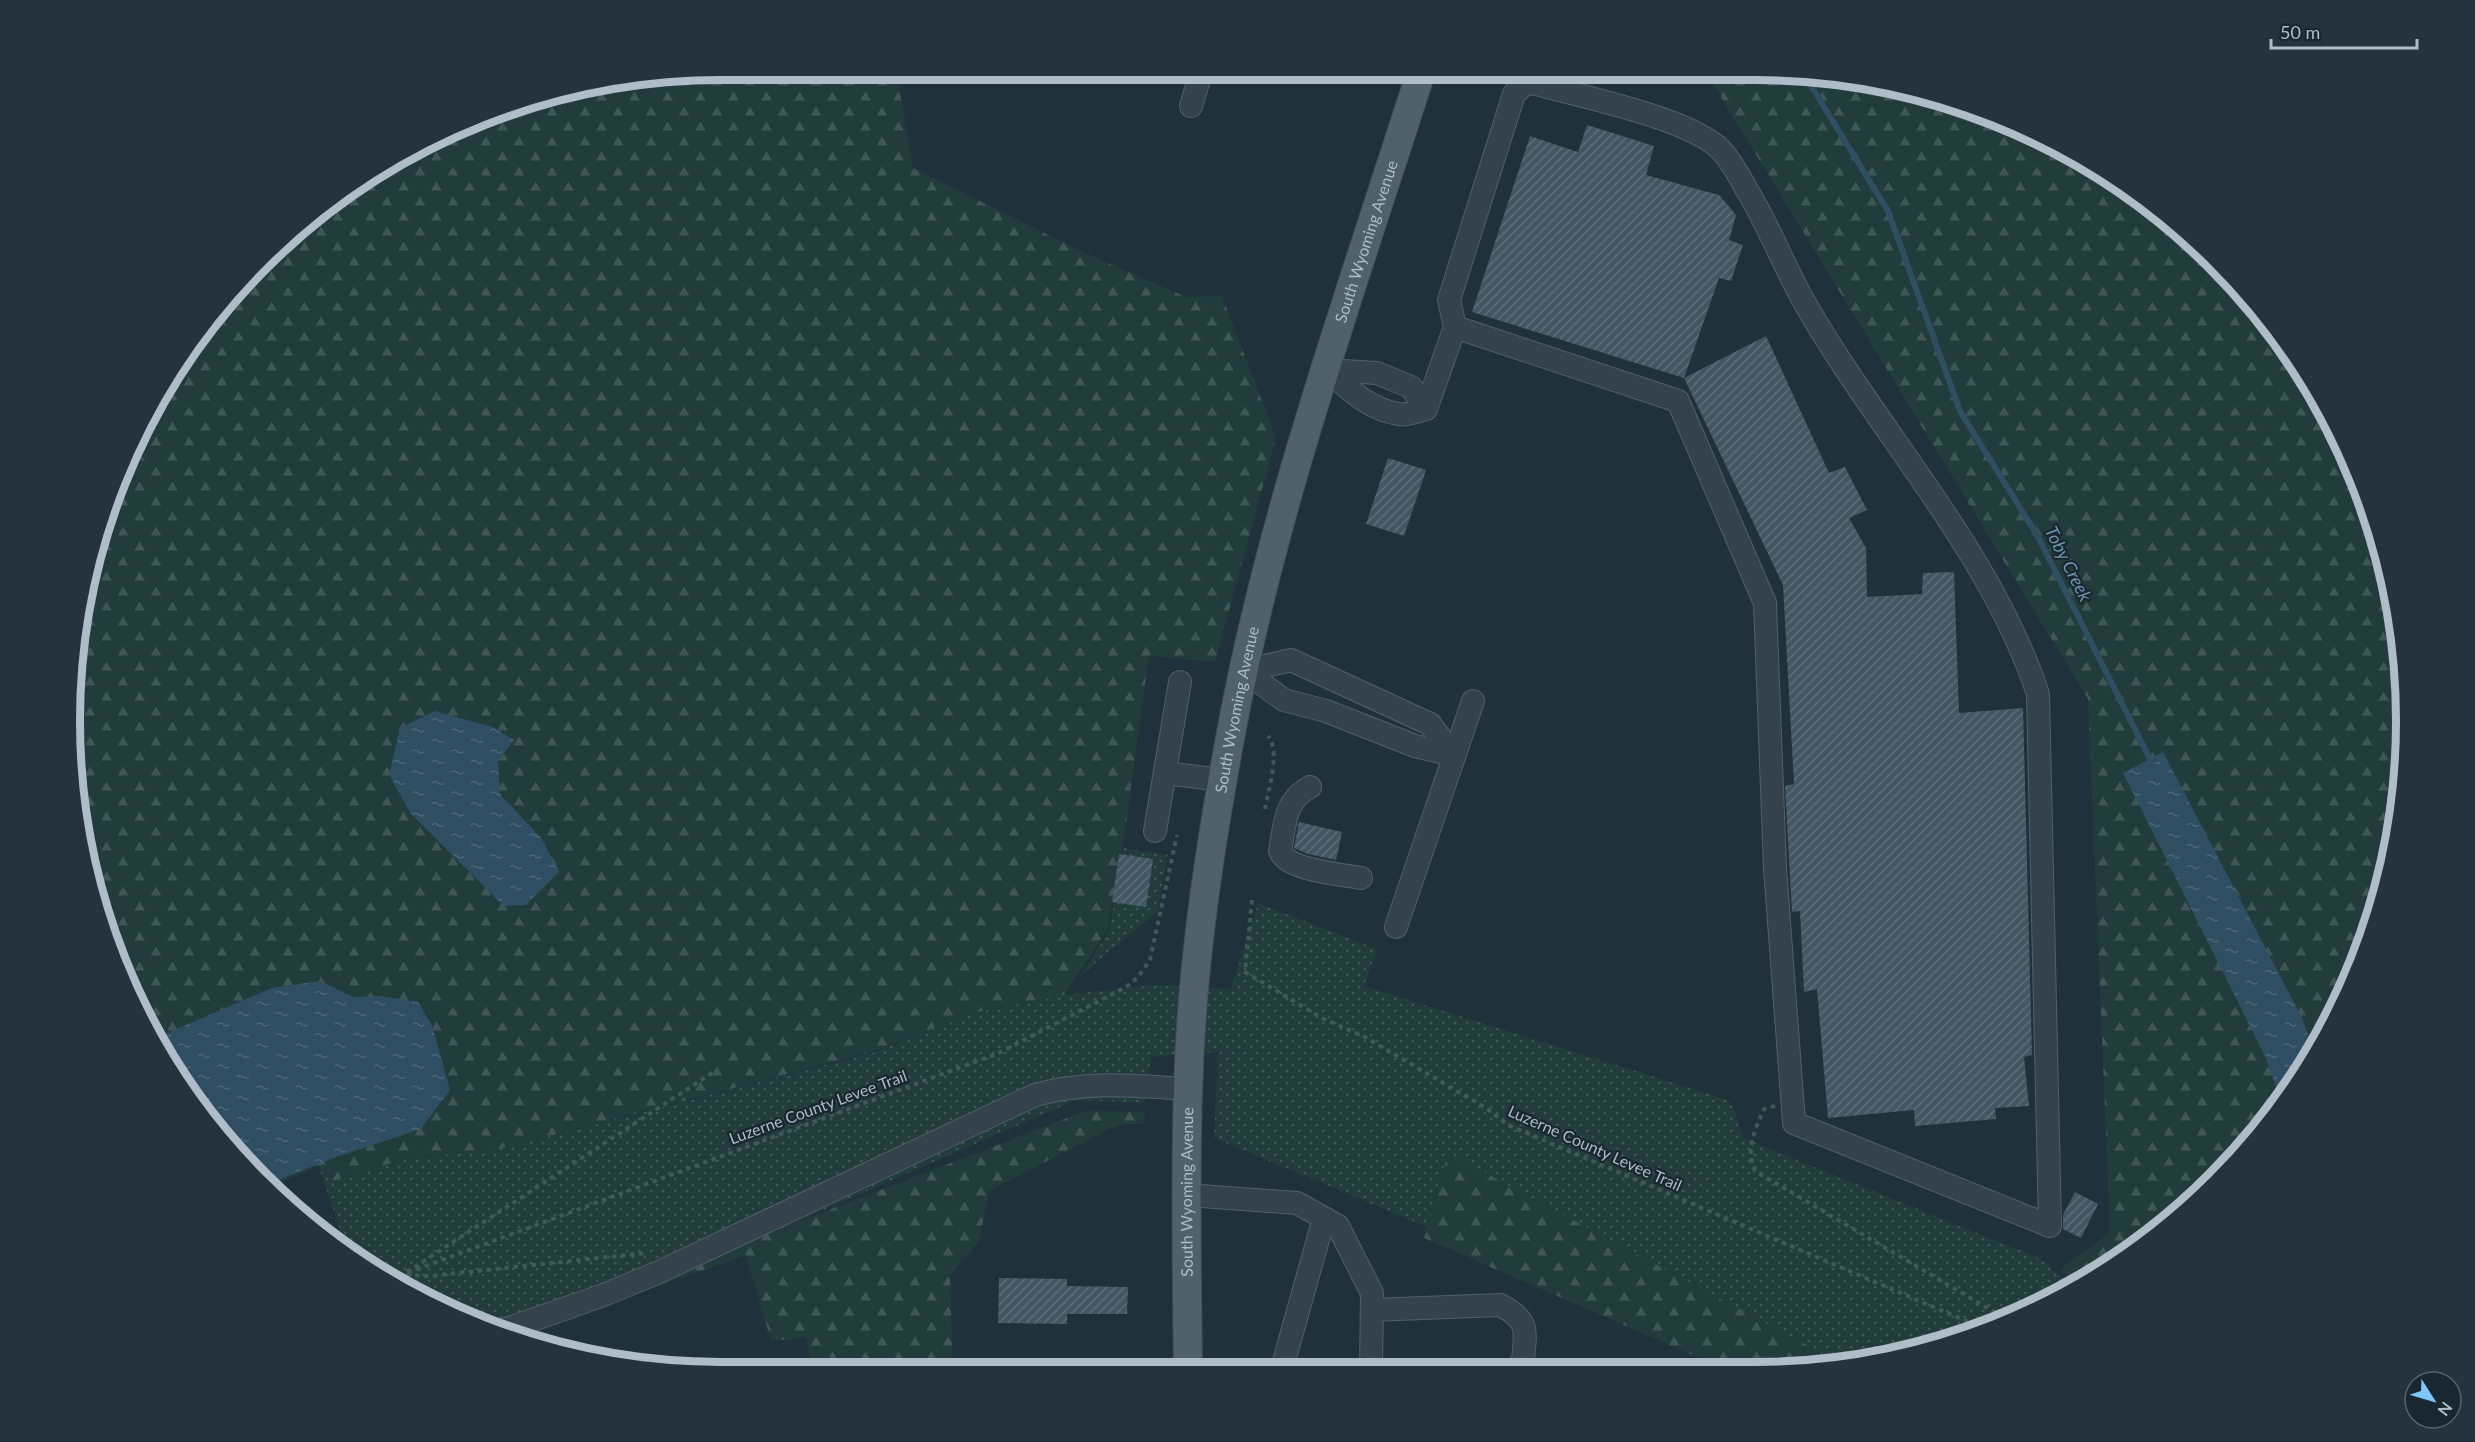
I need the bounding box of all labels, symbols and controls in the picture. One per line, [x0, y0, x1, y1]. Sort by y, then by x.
scale bar [2271, 12, 2416, 50]
text: 50 m [2280, 21, 2320, 43]
street label: South Wyoming Avenue [1330, 158, 1401, 325]
water label: Toby Creek [2041, 522, 2097, 605]
street label: South Wyoming Avenue [1210, 624, 1262, 794]
street label: Luzerne County Levee Trail [726, 1065, 909, 1148]
street label: Luzerne County Levee Trail [1505, 1101, 1685, 1194]
street label: South Wyoming Avenue [1176, 1107, 1197, 1277]
north arrow [2403, 1370, 2463, 1430]
text: N [2434, 1399, 2457, 1420]

